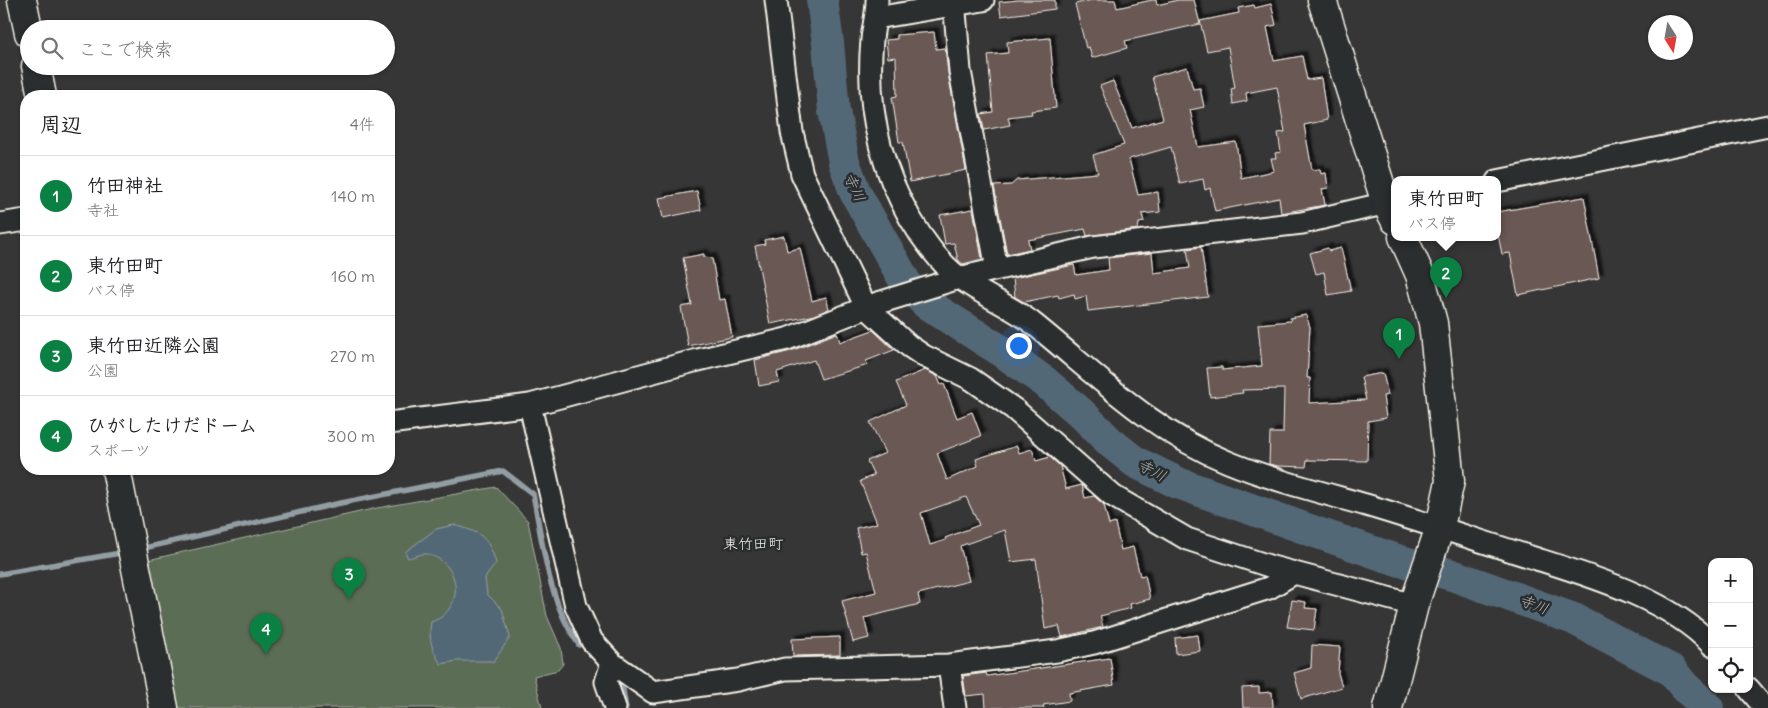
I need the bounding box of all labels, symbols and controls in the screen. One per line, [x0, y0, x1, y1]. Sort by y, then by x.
north arrow [1648, 15, 1693, 60]
search box [20, 20, 395, 75]
icon: search [38, 34, 66, 62]
text: ここで検索 [78, 37, 173, 61]
text: 周辺 [40, 111, 82, 138]
text: 4件 [350, 114, 375, 134]
water label: 寺川 [840, 169, 870, 205]
text: 竹田神社 [87, 173, 163, 197]
popup [1391, 176, 1501, 241]
text: 1 [53, 186, 59, 206]
text: 140 m [331, 186, 375, 206]
text: 東竹田町 [1408, 186, 1484, 210]
text: 寺社 [87, 200, 119, 220]
text: バス停 [1408, 213, 1456, 233]
text: 東竹田町 [87, 253, 163, 277]
pin: 2 [1430, 257, 1462, 298]
text: 2 [52, 266, 60, 286]
text: 160 m [331, 266, 375, 286]
text: バス停 [87, 280, 135, 300]
pin: 1 [1383, 318, 1415, 359]
text: 東竹田近隣公園 [87, 333, 220, 357]
your location [1006, 333, 1032, 359]
text: 3 [51, 346, 61, 366]
text: 270 m [330, 346, 375, 366]
text: 公園 [87, 360, 119, 380]
text: ひがしたけだドーム [87, 413, 257, 437]
text: 4 [51, 426, 61, 446]
text: 300 m [327, 426, 375, 446]
text: スポーツ [87, 440, 151, 460]
water label: 寺川 [1134, 455, 1170, 485]
district label: 東竹田町 [723, 534, 784, 553]
pin: 3 [333, 558, 365, 599]
map controls [1708, 558, 1753, 693]
button: + [1708, 558, 1753, 603]
water label: 寺川 [1517, 590, 1551, 618]
button: − [1708, 603, 1753, 648]
pin: 4 [250, 613, 282, 654]
button: locate [1708, 648, 1753, 693]

